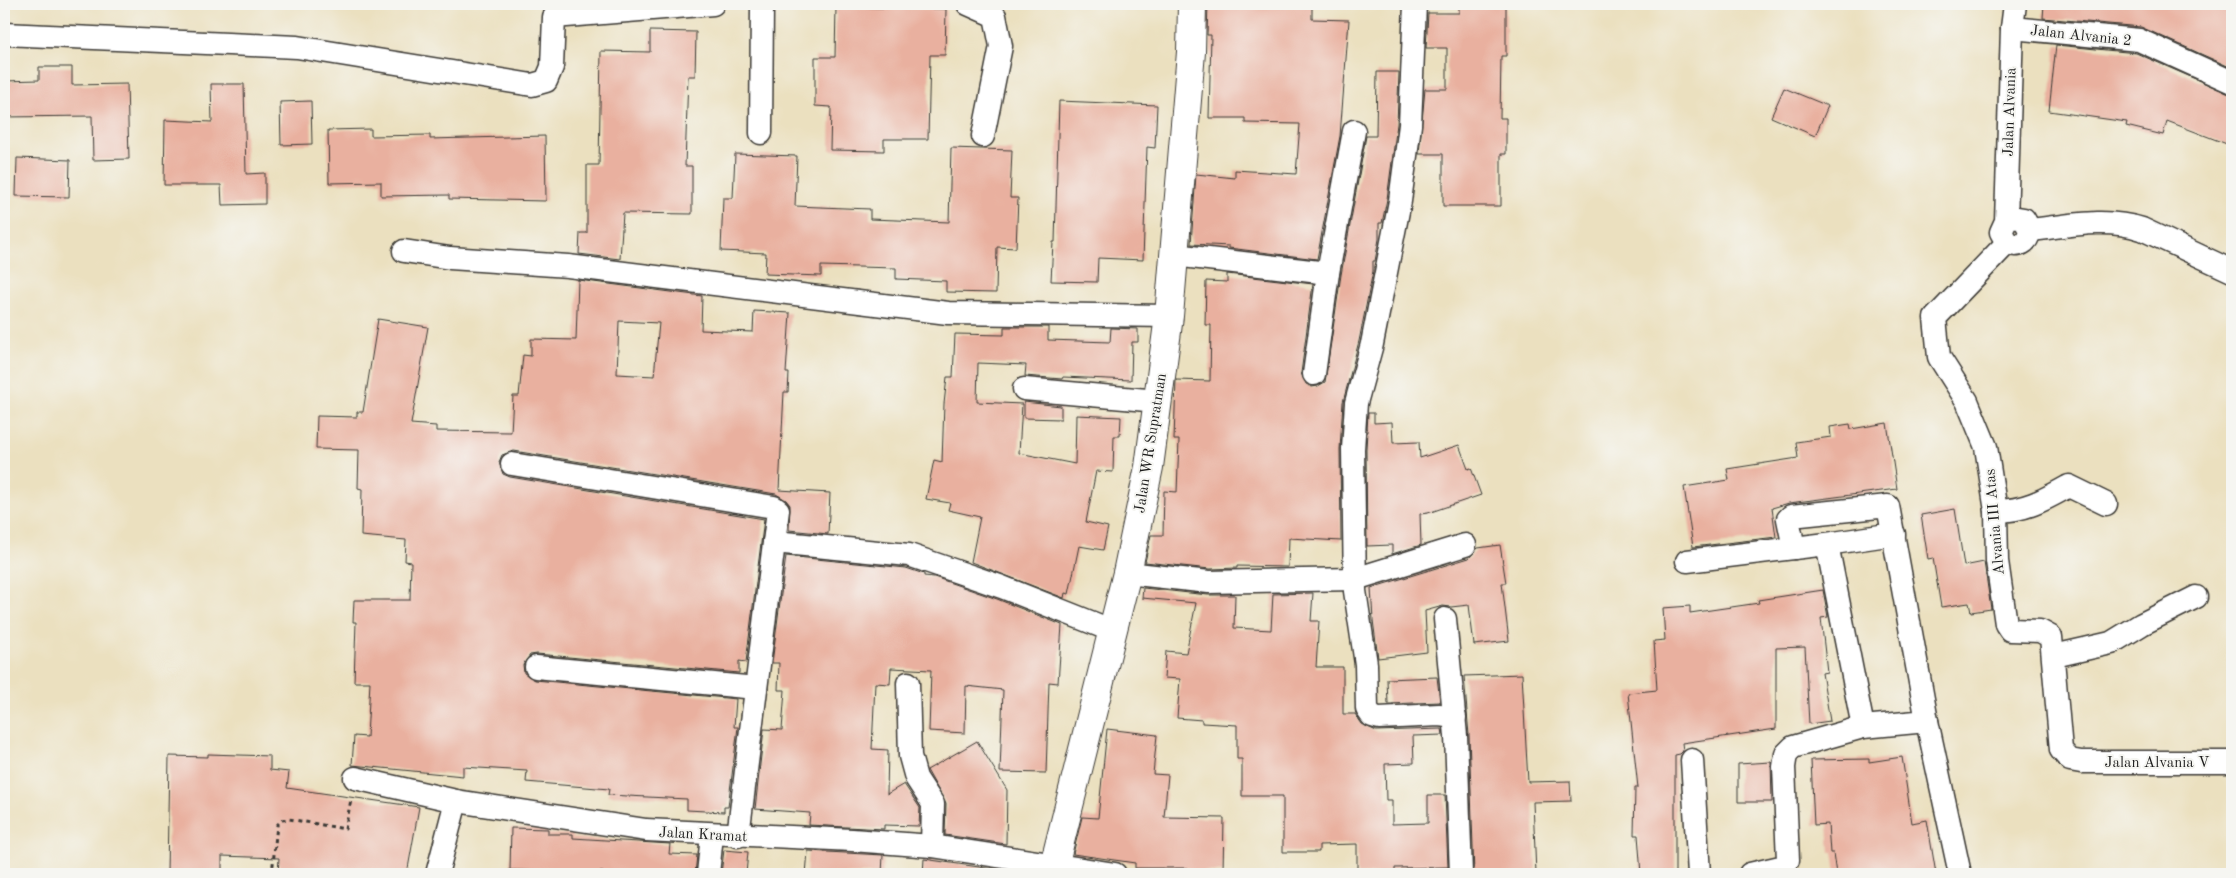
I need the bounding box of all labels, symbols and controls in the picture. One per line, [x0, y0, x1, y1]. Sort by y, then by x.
street label: Jalan Alvania 2 [2029, 24, 2132, 49]
street label: Jalan Alvania [2001, 67, 2020, 157]
street label: Jalan WR Supratman [1133, 372, 1170, 514]
street label: Alvania III Atas [1983, 468, 2008, 576]
street label: Jalan Alvania V [2104, 756, 2210, 771]
street label: Jalan Kramat [658, 826, 748, 845]

